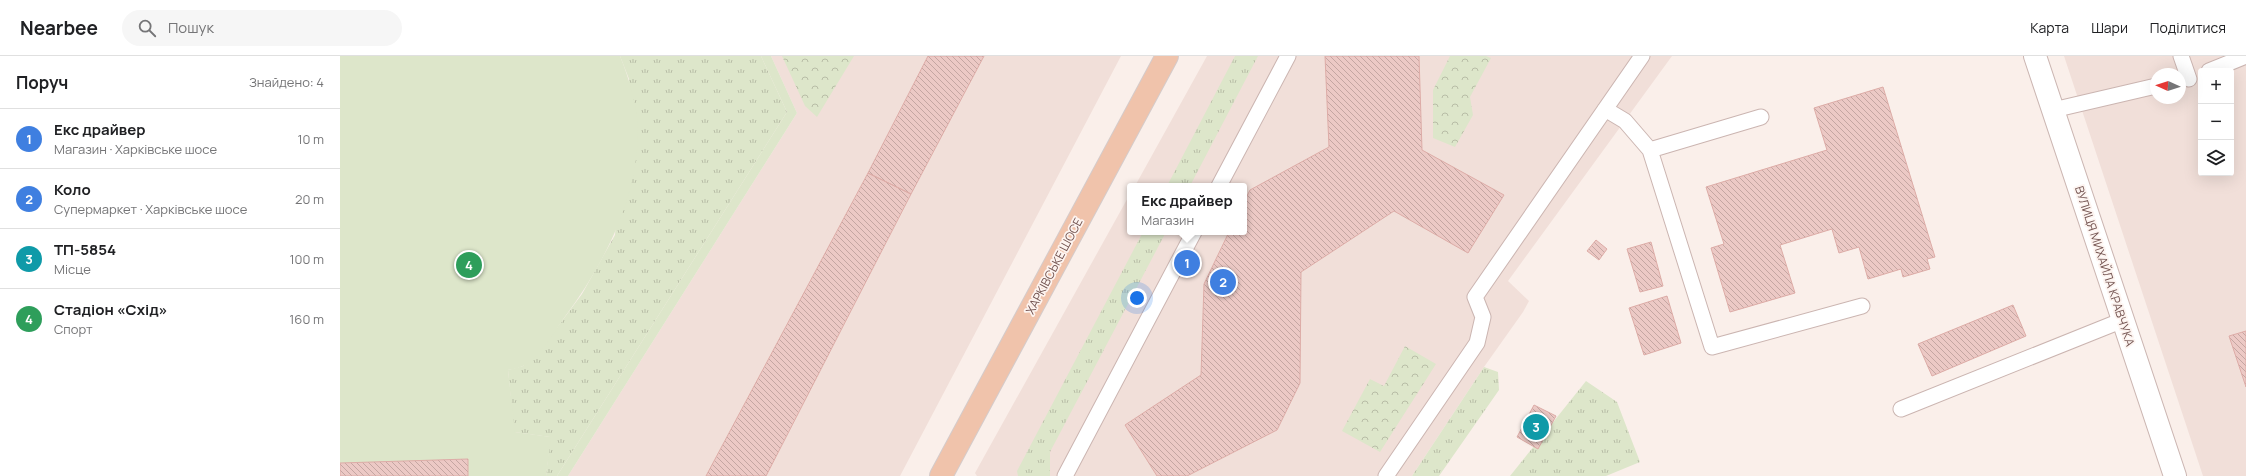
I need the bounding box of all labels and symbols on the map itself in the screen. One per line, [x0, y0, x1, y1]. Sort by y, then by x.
north arrow [2150, 68, 2186, 104]
street label: ВУЛИЦЯ МИХАЙЛА КРАВЧУКА [2071, 184, 2139, 349]
street label: ХАРКІВСЬКЕ ШОСЕ [1021, 215, 1087, 317]
pin: 1 [1174, 248, 1200, 278]
pin: 4 [456, 250, 482, 280]
pin: 2 [1210, 267, 1236, 297]
your location [1127, 288, 1147, 308]
pin: 3 [1523, 412, 1549, 442]

